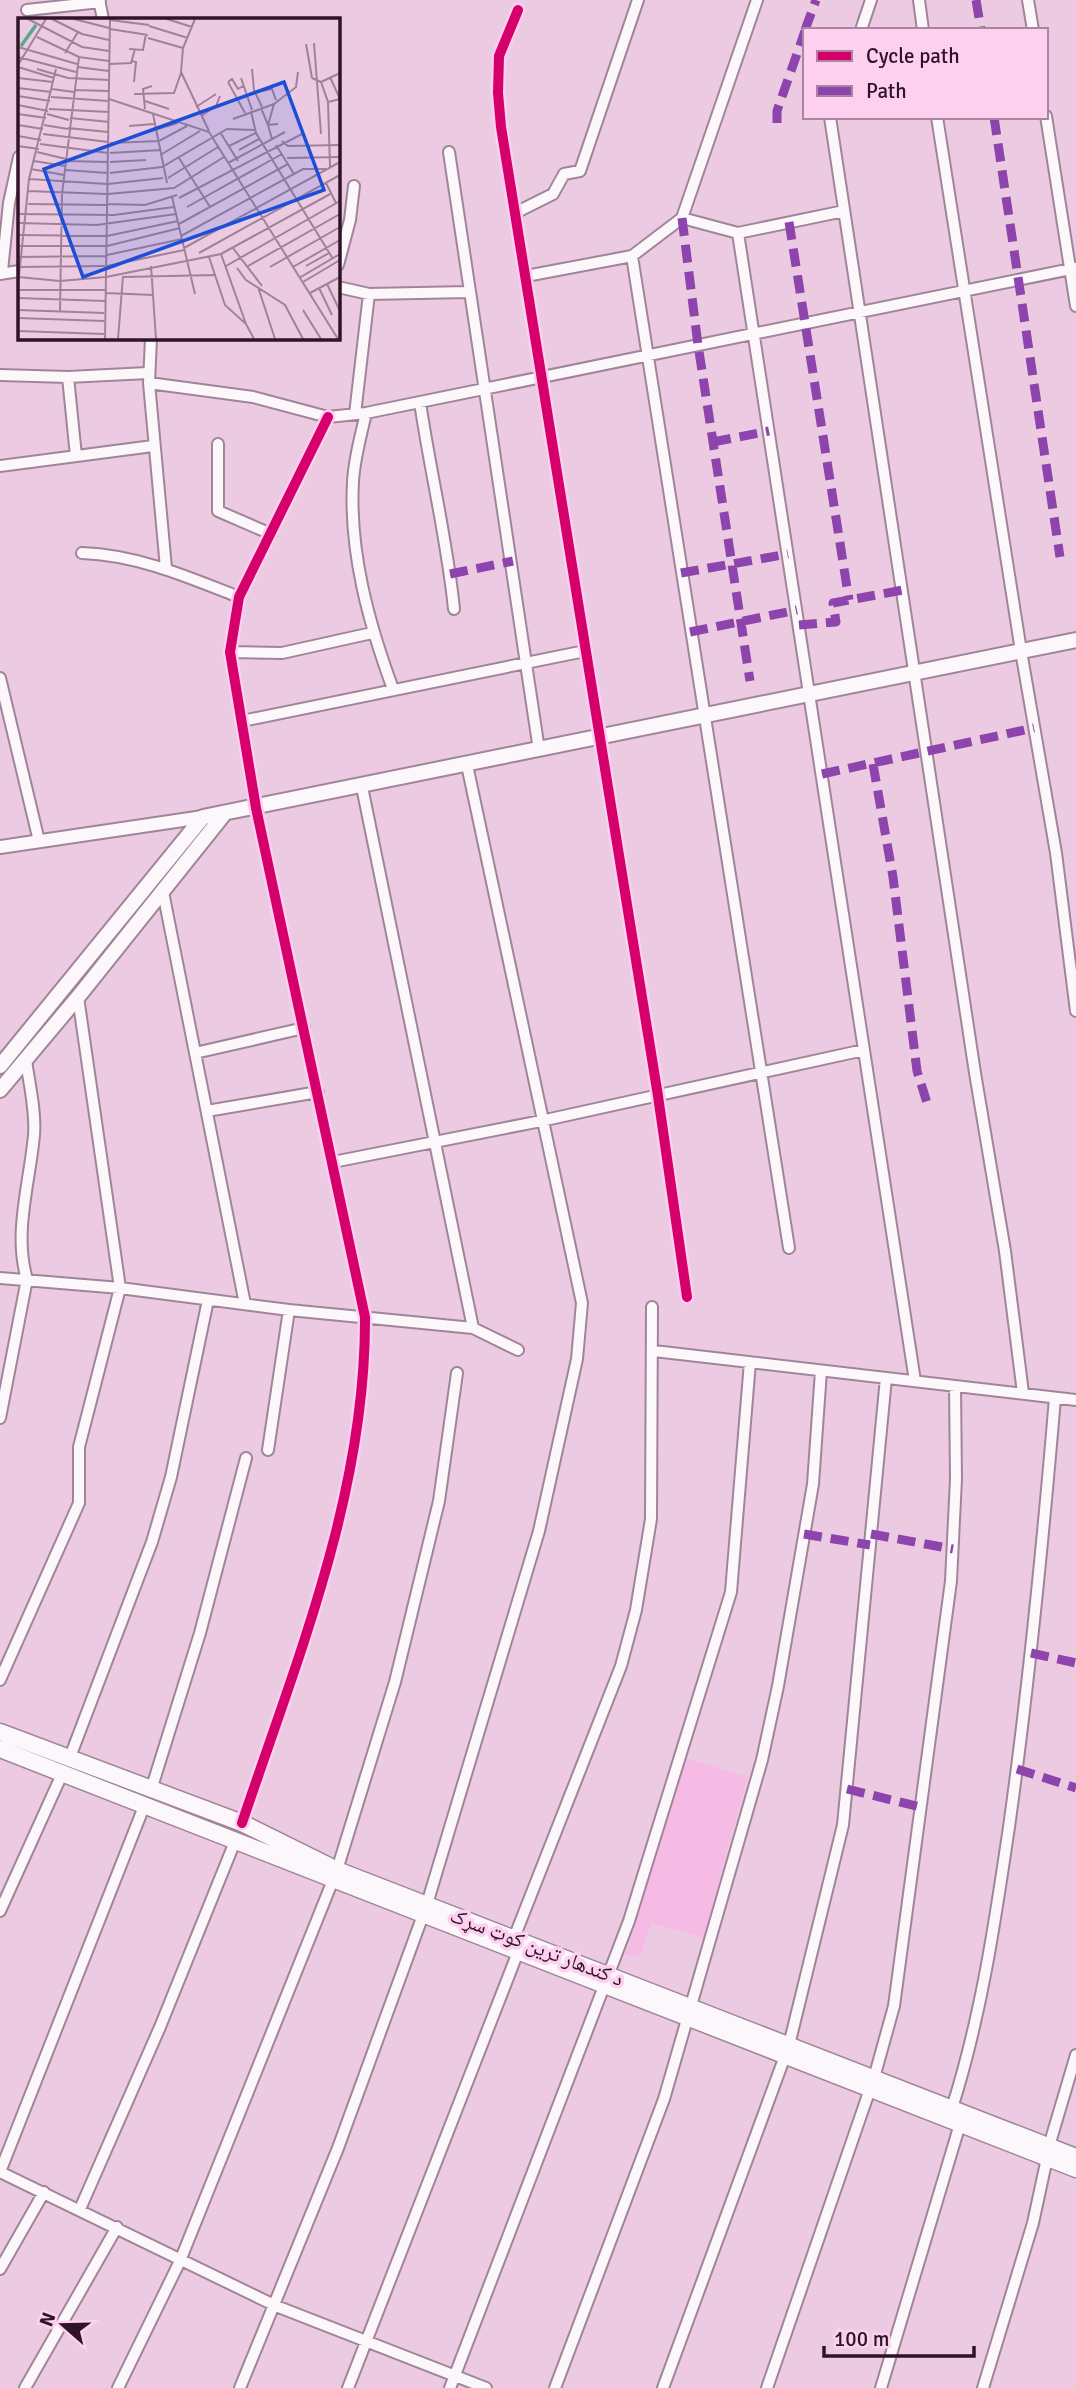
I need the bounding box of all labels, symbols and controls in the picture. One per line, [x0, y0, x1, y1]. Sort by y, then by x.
inset map [18, 18, 340, 340]
legend [803, 28, 1048, 119]
text: Cycle path [866, 43, 960, 69]
text: Path [866, 78, 907, 104]
street label: د کندهار ترين کوټ سړک [447, 1902, 627, 1992]
north arrow [28, 2290, 98, 2360]
text: N [34, 2309, 62, 2330]
scale bar [824, 2314, 974, 2358]
text: 100 m [834, 2326, 889, 2352]

